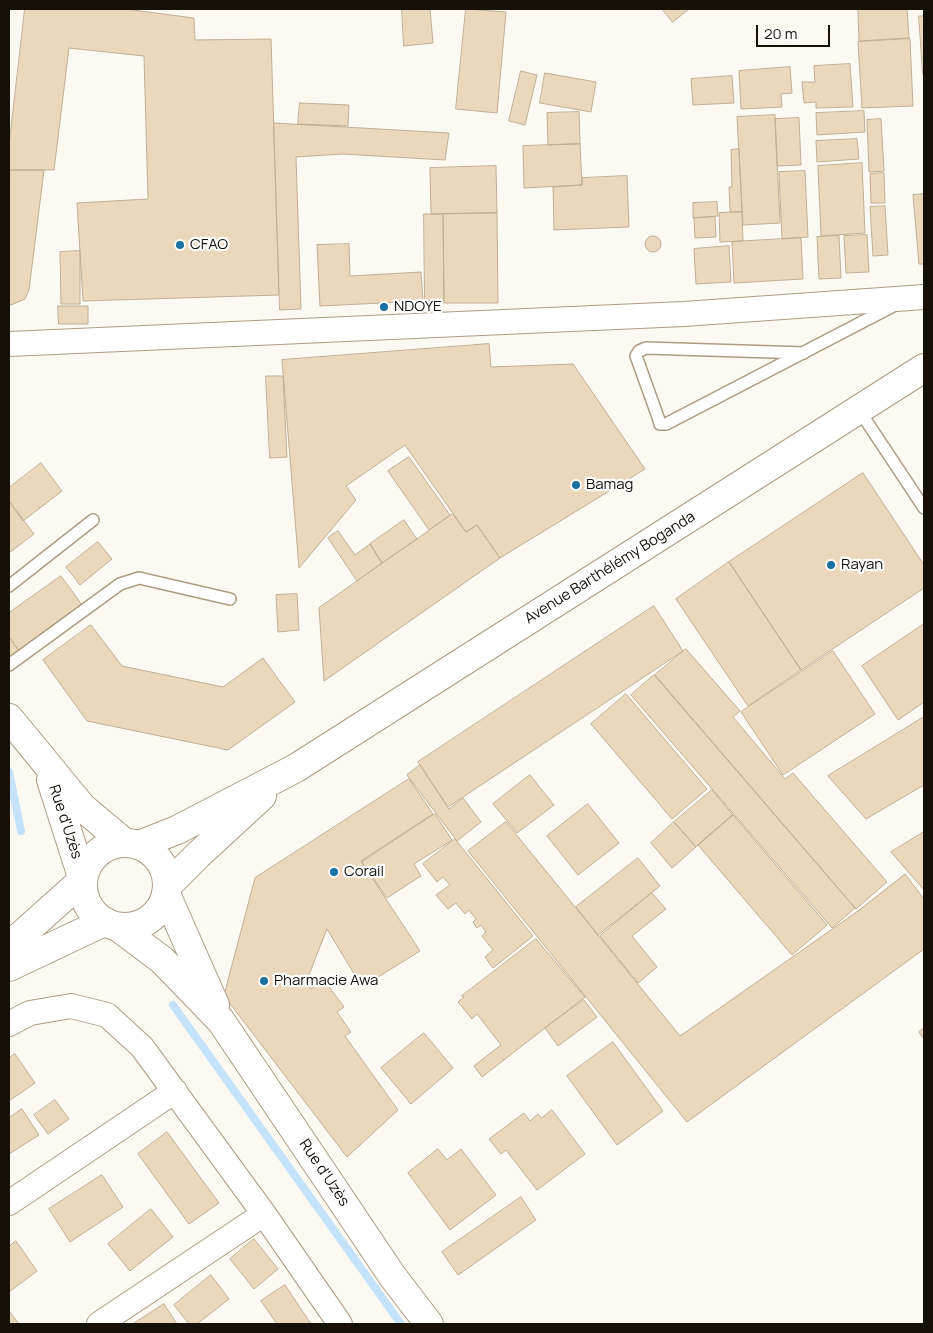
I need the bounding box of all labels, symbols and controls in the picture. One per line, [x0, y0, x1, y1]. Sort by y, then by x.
scale bar [758, 15, 832, 47]
text: 20 m [764, 23, 797, 44]
place label: CFAO [190, 236, 228, 254]
marker: CFAO [174, 239, 186, 251]
place label: NDOYE [394, 298, 442, 316]
marker: NDOYE [378, 301, 390, 313]
place label: Bamag [586, 476, 633, 494]
marker: Bamag [570, 479, 582, 491]
street label: Avenue Barthélémy Boganda [521, 508, 699, 628]
place label: Rayan [841, 556, 883, 574]
marker: Rayan [825, 559, 837, 571]
street label: Rue d'Uzès [45, 783, 85, 861]
place label: Corail [344, 863, 384, 881]
marker: Corail [328, 866, 340, 878]
place label: Pharmacie Awa [274, 972, 378, 990]
marker: Pharmacie Awa [258, 975, 270, 987]
street label: Rue d'Uzès [295, 1136, 353, 1210]

